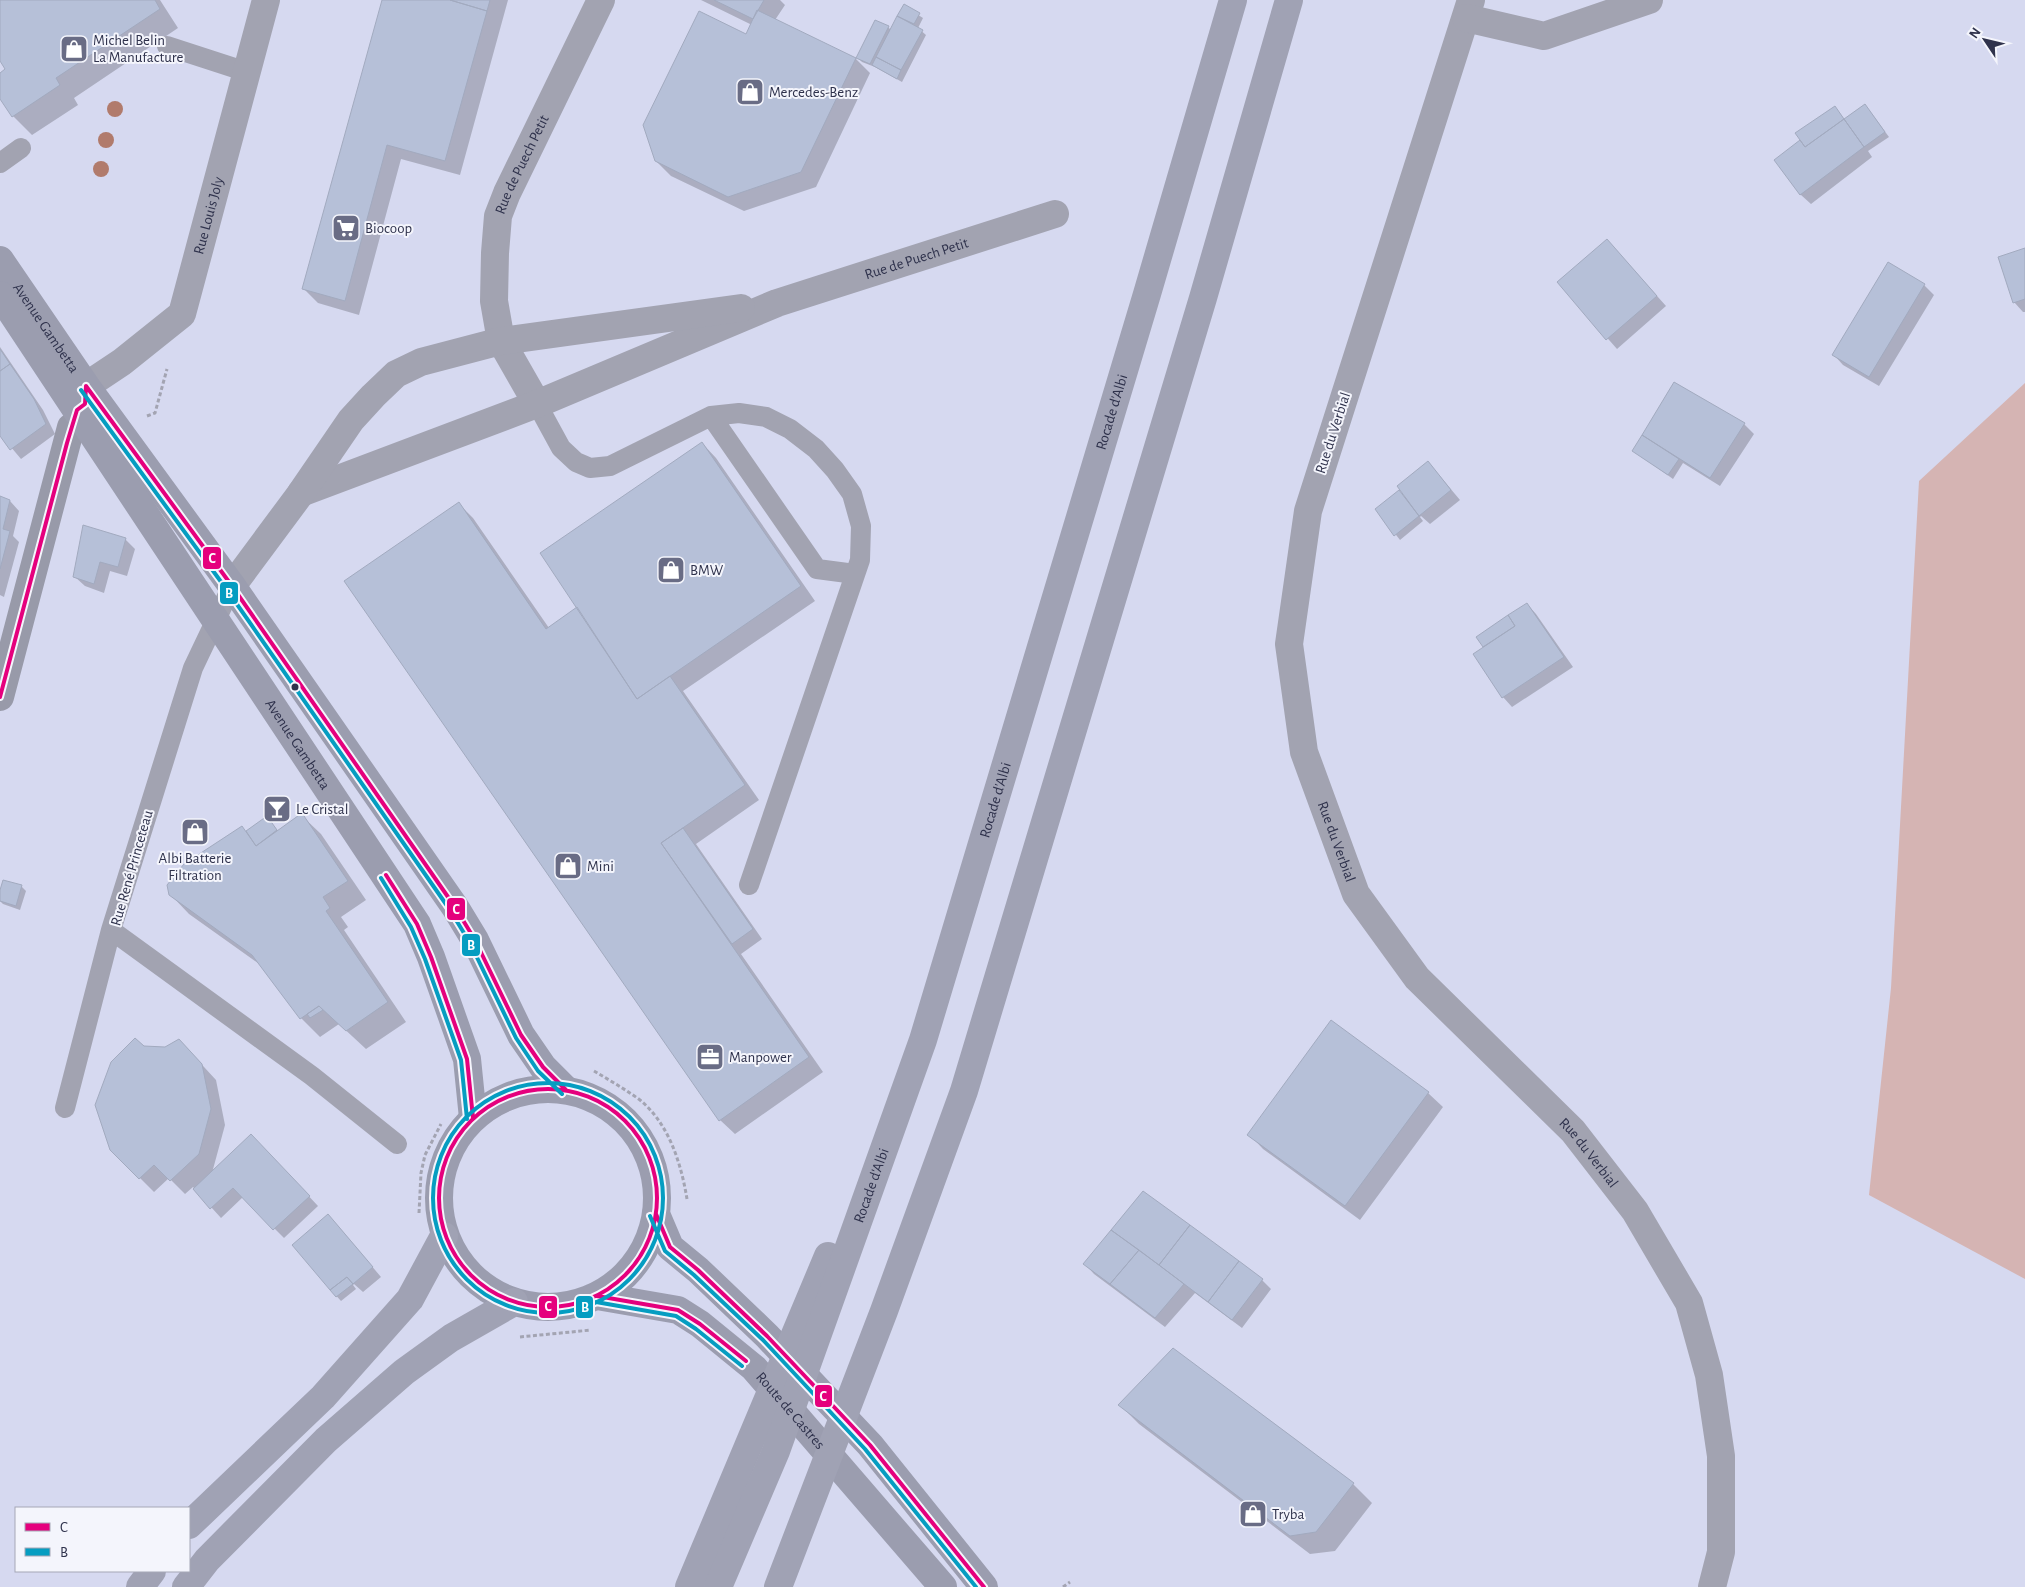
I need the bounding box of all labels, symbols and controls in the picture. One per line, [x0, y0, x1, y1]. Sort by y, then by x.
north arrow [1960, 15, 2010, 65]
text: N [1967, 25, 1984, 41]
place label: Michel Belin La Manufacture [93, 33, 184, 65]
shop icon: Michel Belin La Manufacture [59, 34, 89, 64]
shop icon: Mercedes-Benz [735, 77, 765, 107]
place label: Mercedes-Benz [769, 85, 858, 100]
street label: Rue de Puech Petit [492, 112, 551, 216]
street label: Rue Louis Joly [191, 175, 226, 256]
supermarket icon: Biocoop [331, 213, 361, 243]
place label: Biocoop [365, 221, 412, 236]
street label: Rue de Puech Petit [863, 235, 970, 282]
street label: Avenue Gambetta [10, 280, 82, 375]
street label: Rocade d'Albi [1093, 373, 1130, 452]
street label: Rue du Verbial [1313, 391, 1353, 475]
line badge: C [202, 546, 222, 570]
text: C [208, 552, 216, 566]
shop icon: BMW [656, 555, 686, 585]
place label: BMW [690, 563, 724, 578]
line badge: B [219, 581, 239, 605]
text: B [225, 587, 233, 601]
unlabelled marker [290, 682, 300, 692]
street label: Avenue Gambetta [263, 696, 333, 792]
street label: Rocade d'Albi [977, 760, 1013, 839]
bar icon: Le Cristal [262, 794, 292, 824]
street label: Rue du Verbial [1315, 799, 1358, 884]
place label: Le Cristal [296, 802, 348, 817]
street label: Rue René Princeteau [108, 808, 156, 927]
shop icon: Albi Batterie Filtration [180, 817, 210, 847]
place label: Albi Batterie Filtration [159, 851, 232, 883]
shop icon: Mini [553, 851, 583, 881]
place label: Mini [587, 859, 614, 874]
line badge: C [446, 897, 466, 921]
text: C [452, 903, 460, 917]
line badge: B [461, 933, 481, 957]
text: B [467, 939, 475, 953]
office icon: Manpower [695, 1042, 725, 1072]
place label: Manpower [729, 1050, 792, 1065]
street label: Rue du Verbial [1557, 1115, 1621, 1190]
street label: Rocade d'Albi [851, 1146, 891, 1225]
line badge: C [538, 1295, 558, 1319]
line badge: B [575, 1295, 594, 1319]
text: C [544, 1300, 552, 1314]
text: B [581, 1301, 589, 1315]
street label: Route de Castres [753, 1368, 829, 1452]
line badge: C [814, 1384, 833, 1408]
shop icon: Tryba [1238, 1499, 1268, 1529]
legend [15, 1507, 190, 1572]
place label: Tryba [1272, 1507, 1305, 1522]
text: C [60, 1520, 68, 1535]
text: B [60, 1545, 68, 1560]

